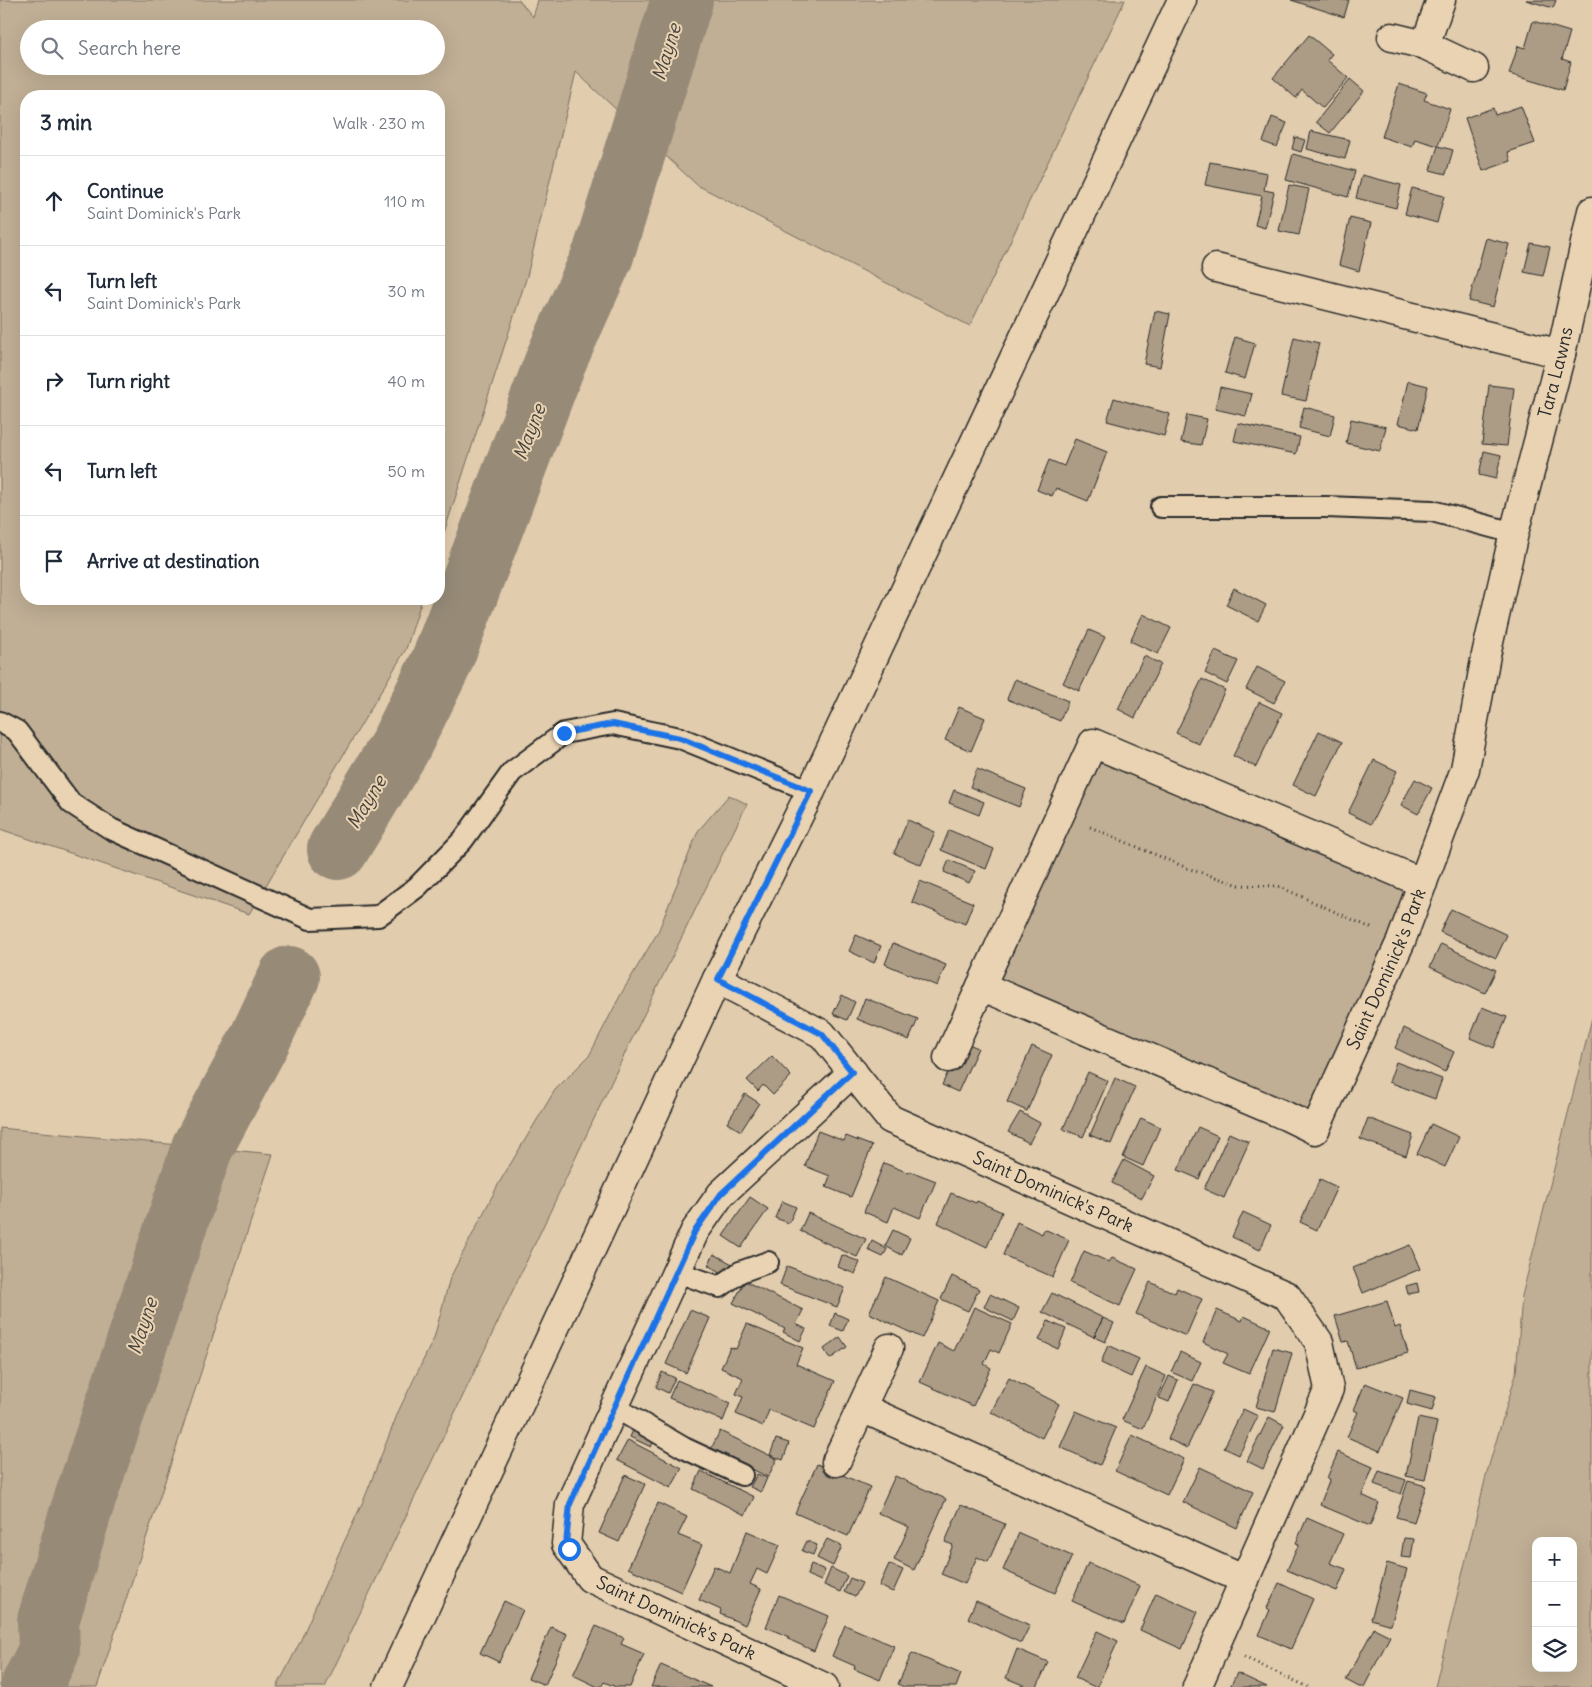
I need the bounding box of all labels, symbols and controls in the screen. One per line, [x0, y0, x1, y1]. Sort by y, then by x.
water label: Mayne [646, 19, 686, 83]
search box [20, 20, 445, 75]
icon: search [38, 34, 66, 62]
text: Search here [78, 36, 181, 60]
text: 3 min [40, 109, 92, 136]
text: Walk · 230 m [333, 113, 425, 133]
text: Continue [87, 179, 164, 203]
icon: ahead [40, 187, 68, 215]
text: 110 m [384, 191, 425, 211]
text: Saint Dominick's Park [87, 203, 241, 223]
text: Turn left [87, 269, 157, 293]
icon: left [40, 277, 68, 305]
text: 30 m [388, 281, 425, 301]
text: Saint Dominick's Park [87, 293, 241, 313]
street label: Tara Lawns [1533, 325, 1578, 420]
icon: right [40, 367, 68, 395]
text: Turn right [87, 369, 170, 393]
text: 40 m [387, 371, 425, 391]
water label: Mayne [507, 399, 551, 463]
icon: left [40, 457, 68, 485]
text: Turn left [87, 459, 157, 483]
text: 50 m [387, 461, 425, 481]
icon: arrive [40, 547, 68, 575]
text: Arrive at destination [87, 549, 260, 573]
route end [553, 722, 576, 745]
water label: Mayne [341, 769, 392, 833]
street label: Saint Dominick's Park [1341, 885, 1431, 1053]
street label: Saint Dominick's Park [969, 1145, 1137, 1237]
water label: Mayne [122, 1293, 163, 1357]
map controls [1532, 1537, 1577, 1672]
button: + [1532, 1537, 1577, 1582]
route start [558, 1538, 581, 1561]
street label: Saint Dominick's Park [593, 1571, 760, 1665]
button: − [1532, 1582, 1577, 1627]
button: layers [1532, 1627, 1577, 1672]

